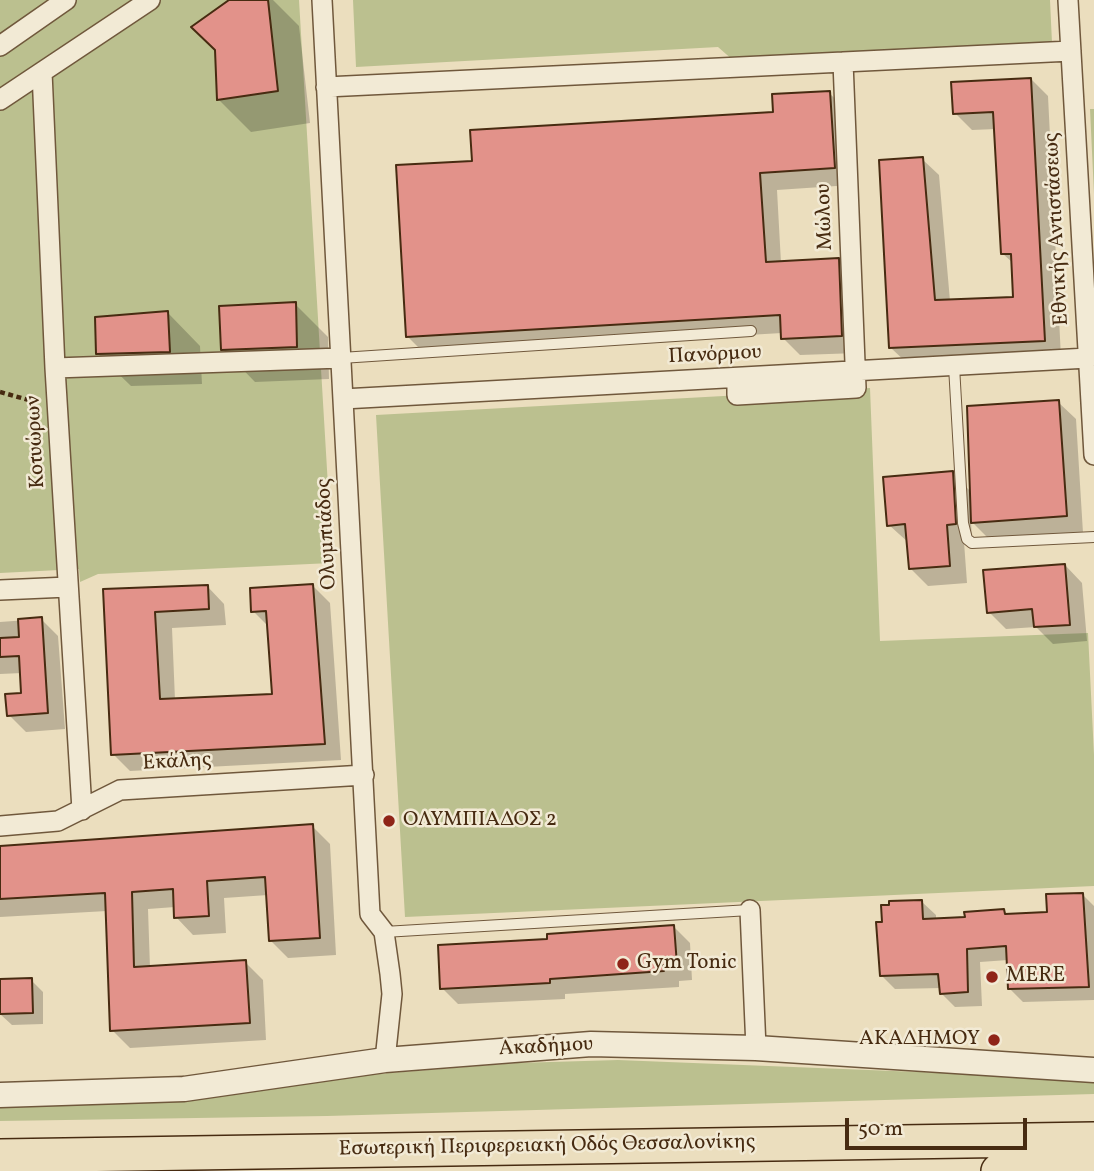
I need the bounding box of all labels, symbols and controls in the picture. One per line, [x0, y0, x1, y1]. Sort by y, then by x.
street label: Εθνικής Αντιστάσεως [1040, 132, 1076, 326]
street label: Μώλου [812, 183, 840, 251]
street label: Πανόρμου [668, 341, 762, 371]
street label: Κοτυώρων [22, 395, 52, 489]
street label: Ολυμπιάδος [313, 478, 343, 590]
street label: Εκάλης [142, 749, 212, 777]
place label: ΟΛΥΜΠΙΑΔΟΣ 2 [403, 808, 557, 834]
marker: ΟΛΥΜΠΙΑΔΟΣ 2 [381, 813, 397, 829]
place label: Gym Tonic [637, 951, 737, 977]
marker: Gym Tonic [615, 956, 631, 972]
place label: MERE [1006, 964, 1065, 990]
marker: MERE [984, 969, 1000, 985]
place label: ΑΚΑΔΗΜΟΥ [859, 1027, 980, 1053]
marker: ΑΚΑΔΗΜΟΥ [986, 1032, 1002, 1048]
street label: Ακαδήμου [498, 1033, 594, 1063]
scale bar [849, 1104, 1031, 1148]
text: 50 m [858, 1115, 903, 1144]
street label: Εσωτερική Περιφερειακή Οδός Θεσσαλονίκης [338, 1131, 756, 1163]

